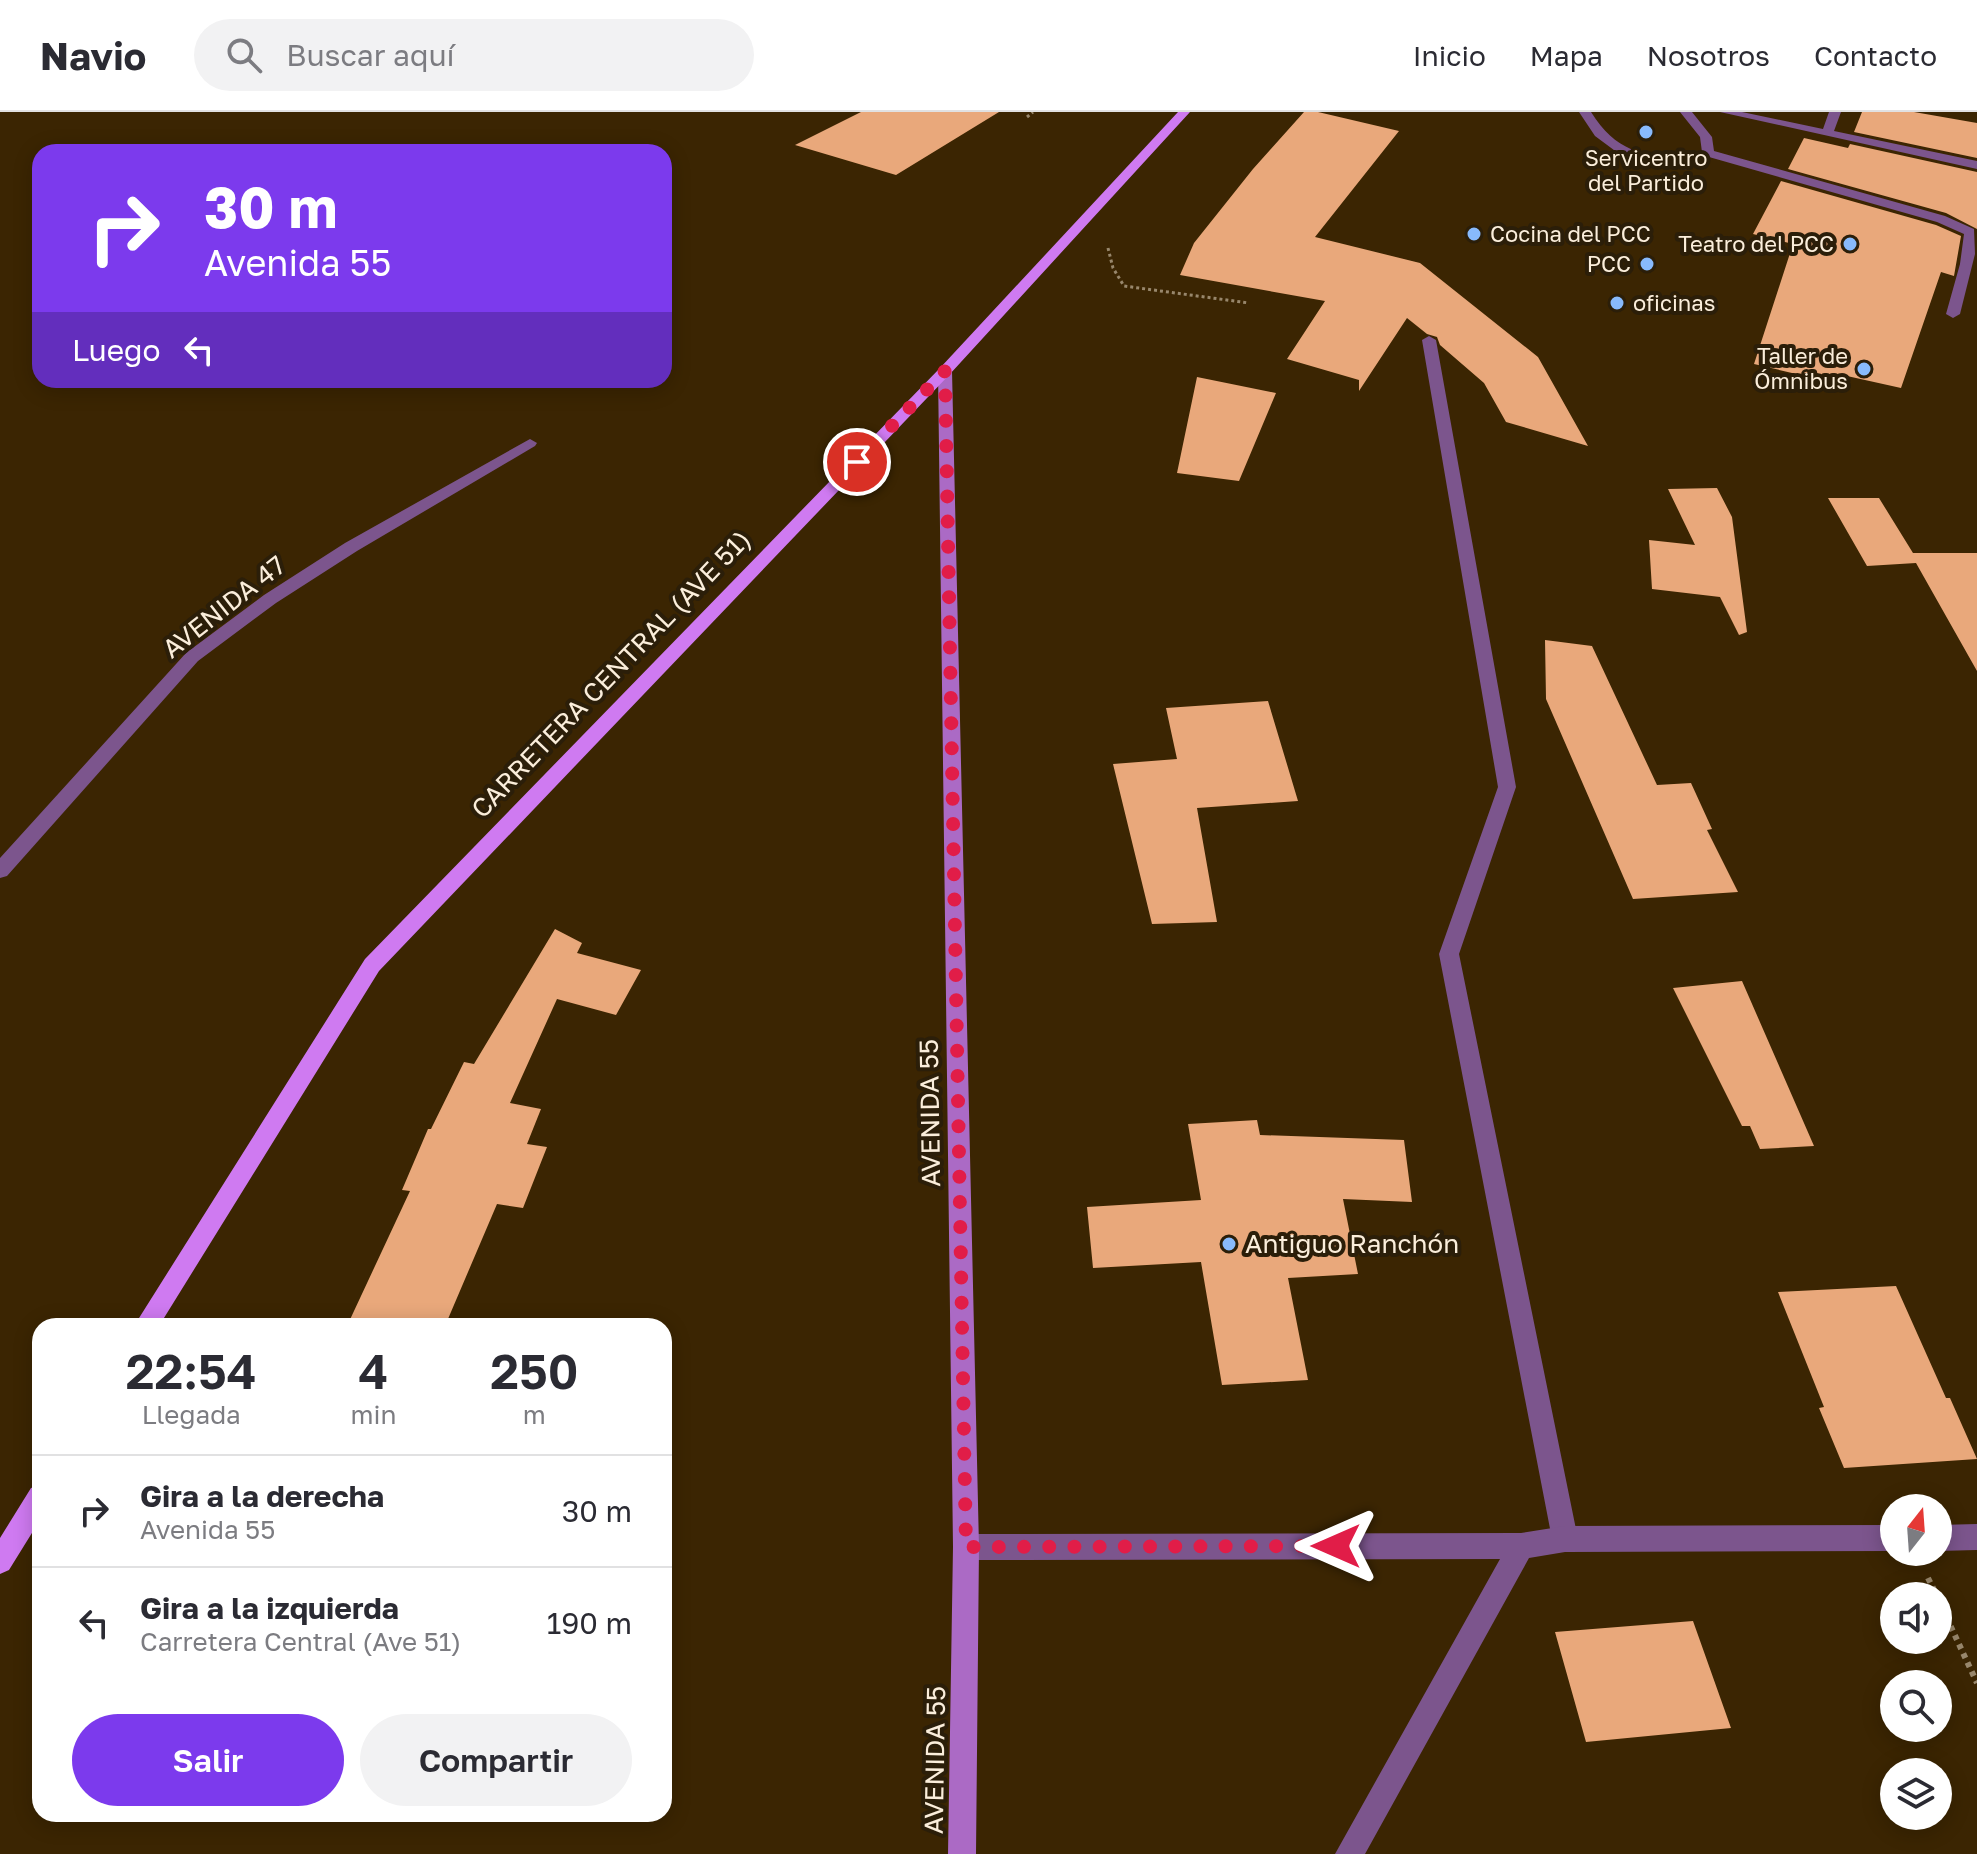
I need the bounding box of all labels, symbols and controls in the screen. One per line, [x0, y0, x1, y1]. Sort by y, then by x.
search box [194, 19, 754, 91]
text: Navio [40, 33, 146, 78]
icon: search [222, 33, 266, 77]
text: Buscar aquí [286, 37, 455, 73]
text: Inicio [1413, 39, 1486, 72]
text: Mapa [1530, 39, 1603, 72]
text: Nosotros [1647, 39, 1770, 72]
text: Contacto [1814, 39, 1937, 72]
marker: Servicentro del Partido [1637, 123, 1655, 141]
place label: Servicentro del Partido [1585, 144, 1707, 196]
text: 30 m [204, 173, 338, 240]
icon: right [72, 176, 176, 280]
place label: Cocina del PCC [1490, 220, 1651, 247]
marker: Cocina del PCC [1465, 225, 1483, 243]
place label: Teatro del PCC [1678, 230, 1834, 257]
marker: Teatro del PCC [1841, 235, 1859, 253]
text: Avenida 55 [204, 241, 391, 284]
place label: PCC [1587, 250, 1631, 277]
marker: PCC [1638, 255, 1656, 273]
place label: oficinas [1633, 289, 1715, 316]
marker: oficinas [1608, 294, 1626, 312]
icon: left [177, 328, 221, 372]
text: Luego [72, 332, 161, 368]
place label: Taller de Ómnibus [1754, 342, 1848, 394]
marker: Taller de Ómnibus [1855, 360, 1873, 378]
pin [823, 428, 891, 496]
icon: arrive [835, 440, 879, 484]
street label: CARRETERA CENTRAL (AVE 51) [465, 523, 756, 824]
street label: AVENIDA 47 [156, 549, 291, 664]
street label: AVENIDA 55 [913, 1039, 946, 1187]
place label: Antiguo Ranchón [1245, 1228, 1459, 1259]
marker: Antiguo Ranchón [1220, 1235, 1238, 1253]
text: 22:54 [126, 1342, 257, 1400]
text: 4 [358, 1342, 389, 1400]
text: 250 [490, 1342, 578, 1400]
text: Llegada [142, 1399, 241, 1430]
text: min [351, 1399, 397, 1430]
text: m [523, 1399, 546, 1430]
text: Gira a la derecha [140, 1478, 384, 1514]
icon: right [72, 1489, 116, 1533]
text: 30 m [562, 1493, 632, 1529]
north arrow [1880, 1494, 1952, 1566]
map controls [1880, 1494, 1952, 1830]
position arrow [1294, 1504, 1378, 1588]
text: Avenida 55 [140, 1514, 275, 1545]
button: sound [1880, 1582, 1952, 1654]
text: Gira a la izquierda [140, 1590, 399, 1626]
icon: left [72, 1601, 116, 1645]
text: 190 m [547, 1605, 632, 1641]
text: Carretera Central (Ave 51) [140, 1626, 461, 1657]
button: search [1880, 1670, 1952, 1742]
street label: AVENIDA 55 [918, 1686, 951, 1834]
button: Salir [72, 1714, 344, 1806]
button: Compartir [360, 1714, 632, 1806]
button: layers [1880, 1758, 1952, 1830]

